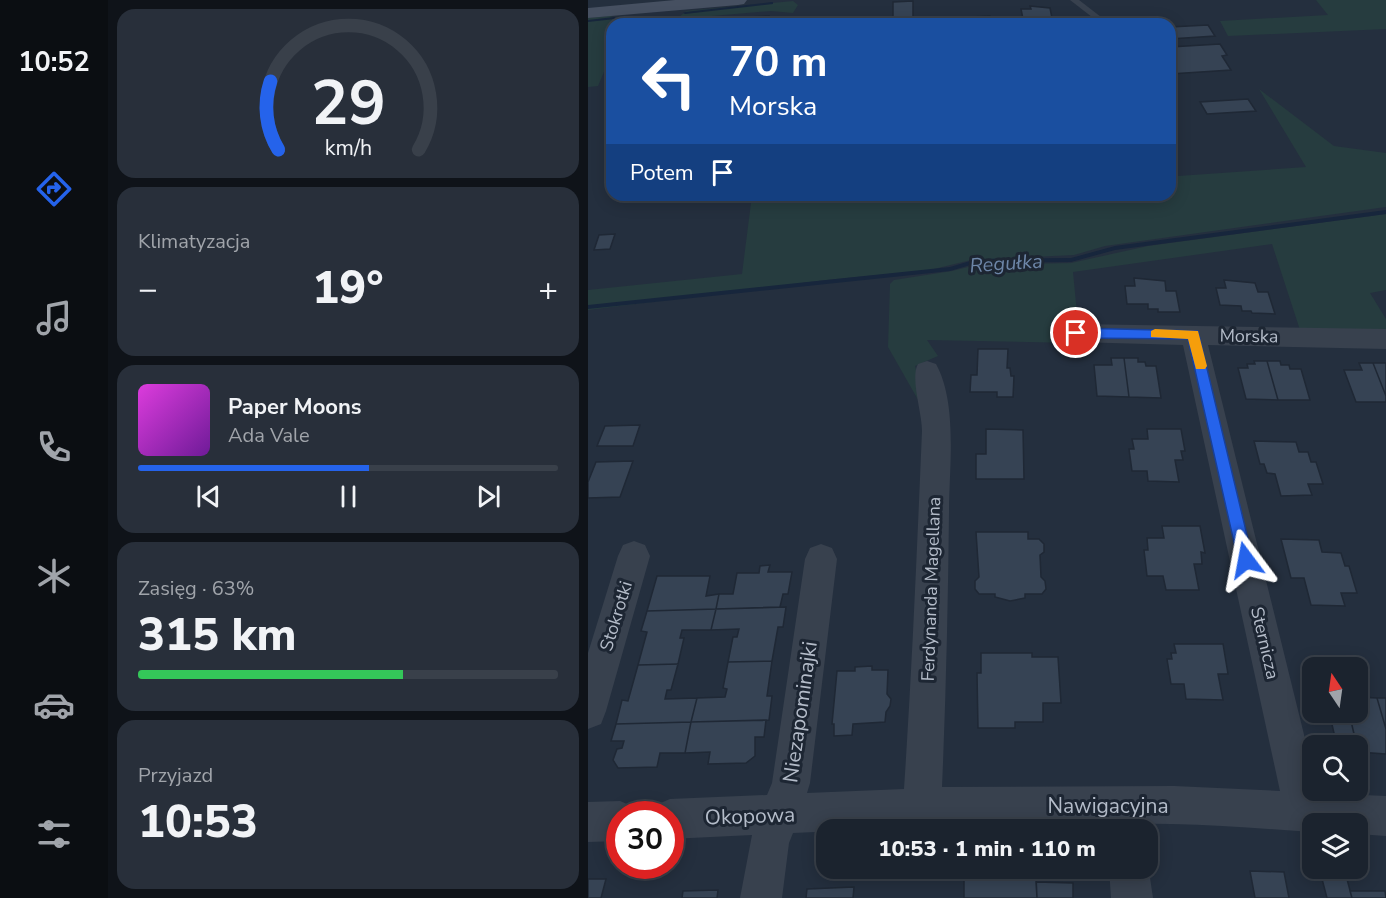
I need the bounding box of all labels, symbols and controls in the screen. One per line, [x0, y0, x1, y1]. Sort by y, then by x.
text: 70 m [729, 34, 828, 91]
icon: left [630, 42, 708, 120]
text: 10:52 [18, 44, 90, 81]
text: 29 [311, 62, 385, 147]
text: Morska [729, 88, 817, 125]
text: km/h [324, 134, 372, 164]
icon: arrive [706, 156, 739, 189]
text: Potem [630, 158, 694, 188]
icon: directions [33, 168, 75, 210]
text: Klimatyzacja [138, 228, 250, 255]
water label: Regułka [969, 247, 1043, 280]
text: 19° [312, 258, 384, 319]
text: − [138, 267, 158, 312]
text: + [538, 267, 558, 312]
icon: music [33, 297, 75, 339]
pin [1050, 307, 1101, 358]
icon: arrive [1059, 316, 1092, 349]
street label: Morska [1219, 323, 1279, 349]
text: Paper Moons [228, 392, 362, 422]
text: Ada Vale [228, 422, 310, 449]
icon: phone [33, 426, 75, 468]
icon: previous [192, 480, 225, 513]
icon: pause [332, 480, 365, 513]
icon: next [472, 480, 505, 513]
street label: Ferdynanda Magellana [916, 496, 946, 682]
position arrow [1214, 528, 1278, 592]
icon: climate [33, 555, 75, 597]
text: Zasięg · 63% [138, 575, 254, 602]
street label: Stokrotki [594, 578, 638, 654]
street label: Sternicza [1245, 604, 1285, 682]
text: 315 km [138, 605, 297, 666]
street label: Niezapominajki [776, 640, 824, 784]
north arrow [1302, 657, 1368, 723]
map controls [1302, 657, 1368, 879]
icon: car [33, 684, 75, 726]
button: search [1302, 735, 1368, 801]
text: Przyjazd [138, 762, 213, 789]
text: 10:53 [138, 792, 258, 853]
street label: Nawigacyjna [1047, 792, 1169, 820]
street label: Okopowa [704, 800, 796, 832]
speed limit sign: 30 [606, 801, 684, 879]
icon: filters [33, 813, 75, 855]
button: layers [1302, 813, 1368, 879]
text: 10:53 · 1 min · 110 m [878, 834, 1096, 864]

